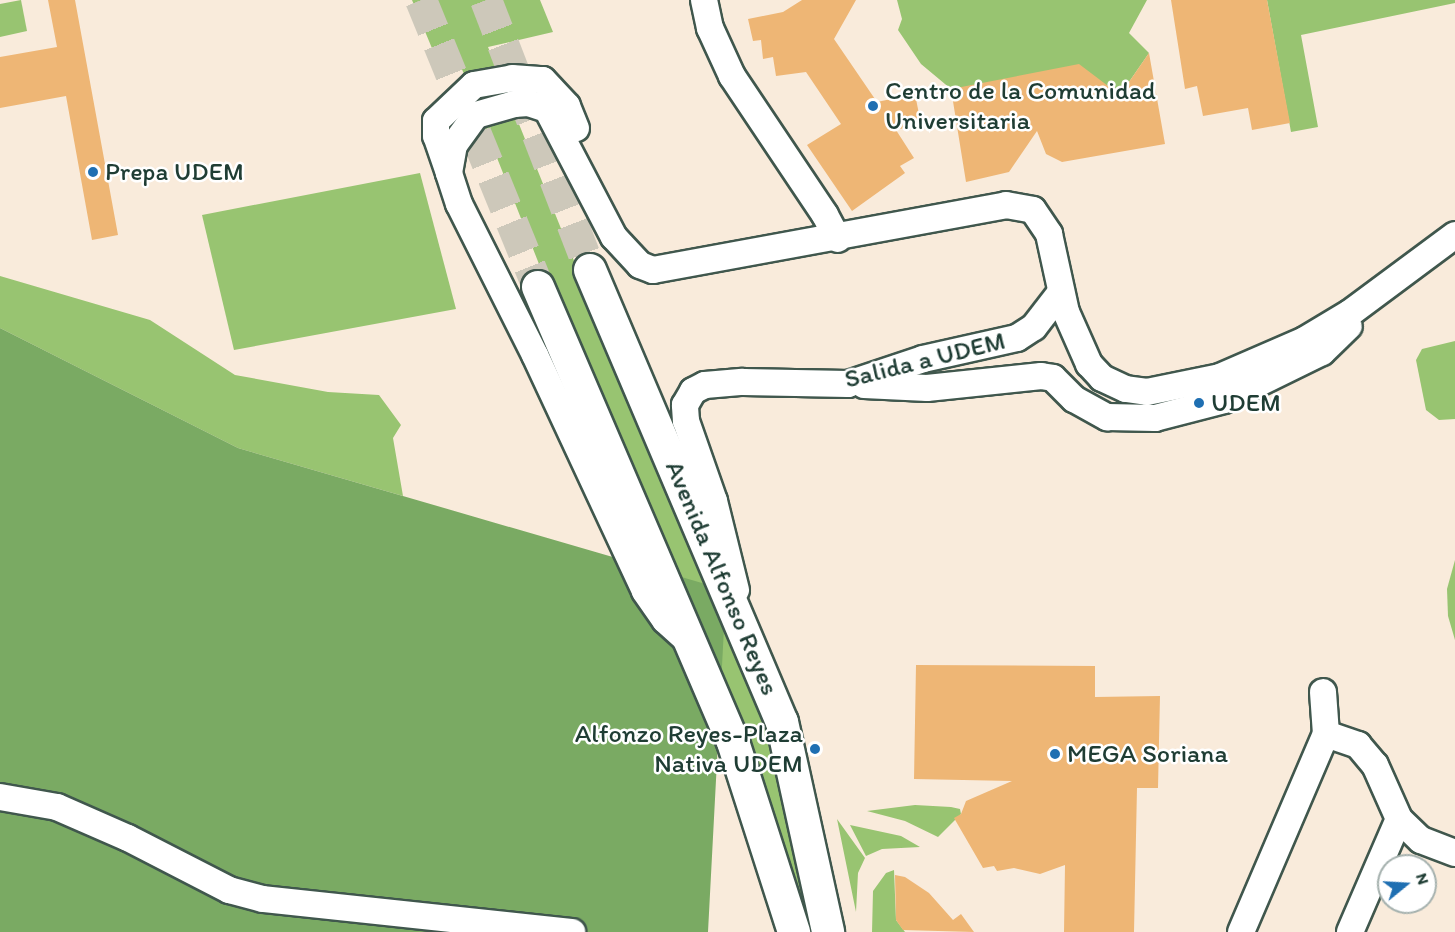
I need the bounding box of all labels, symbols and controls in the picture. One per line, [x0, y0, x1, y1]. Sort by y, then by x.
place label: Centro de la Comunidad Universitaria [885, 75, 1156, 136]
marker: Centro de la Comunidad Universitaria [866, 99, 880, 113]
place label: Prepa UDEM [105, 156, 244, 188]
marker: Prepa UDEM [86, 165, 100, 179]
street label: Salida a UDEM [841, 325, 1009, 395]
place label: UDEM [1211, 387, 1281, 419]
marker: UDEM [1192, 396, 1206, 410]
street label: Avenida Alfonso Reyes [659, 456, 785, 700]
place label: Alfonzo Reyes-Plaza Nativa UDEM [574, 718, 803, 780]
place label: MEGA Soriana [1067, 738, 1228, 770]
marker: Alfonzo Reyes-Plaza Nativa UDEM [808, 742, 822, 756]
marker: MEGA Soriana [1048, 747, 1062, 761]
north arrow [1377, 854, 1437, 914]
text: N [1412, 871, 1433, 887]

